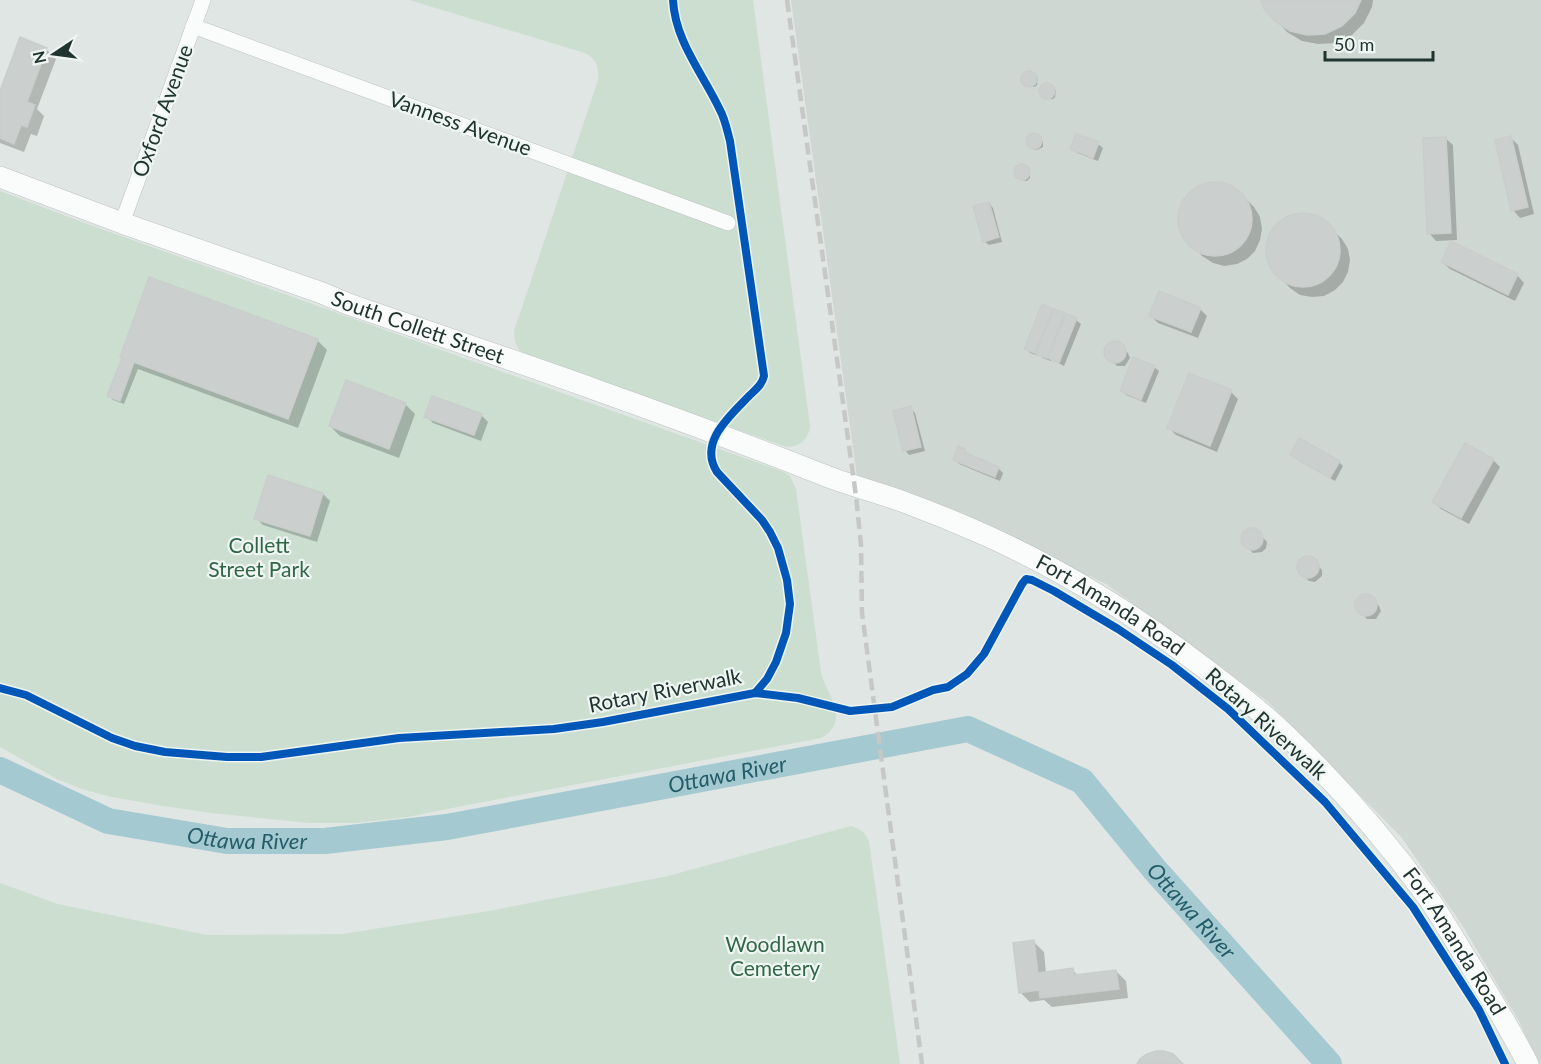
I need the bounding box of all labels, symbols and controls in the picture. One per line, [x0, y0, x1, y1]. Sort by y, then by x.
north arrow [24, 24, 84, 84]
scale bar [1325, 24, 1433, 62]
text: 50 m [1334, 33, 1374, 55]
street label: Oxford Avenue [126, 41, 197, 180]
text: N [28, 49, 50, 66]
street label: Vanness Avenue [386, 85, 535, 160]
street label: South Collett Street [328, 284, 508, 368]
park label: Collett Street Park [208, 532, 310, 581]
street label: Fort Amanda Road [1032, 548, 1190, 660]
street label: Rotary Riverwalk [586, 662, 744, 717]
street label: Rotary Riverwalk [1201, 662, 1333, 784]
water label: Ottawa River [666, 749, 789, 798]
water label: Ottawa River [185, 821, 307, 854]
water label: Ottawa River [1142, 857, 1242, 964]
street label: Fort Amanda Road [1399, 862, 1512, 1019]
park label: Woodlawn Cemetery [725, 931, 825, 980]

